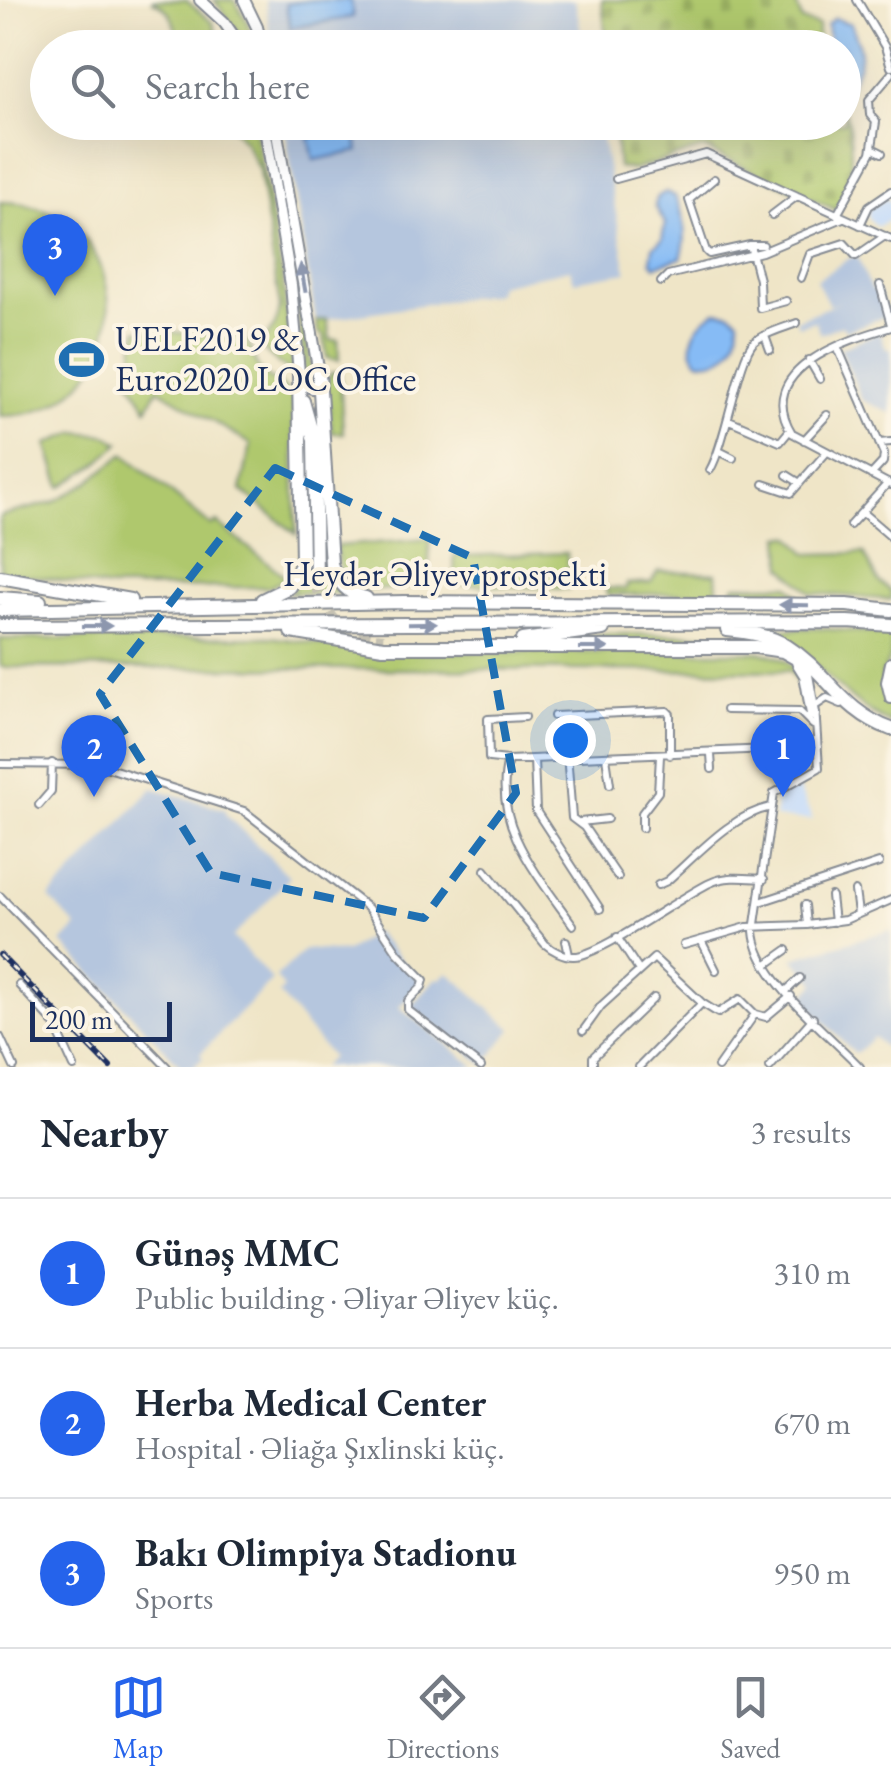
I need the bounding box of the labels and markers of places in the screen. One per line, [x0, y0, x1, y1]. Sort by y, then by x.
pin: 3 [22, 214, 88, 296]
place label: UELF2019 & Euro2020 LOC Office [115, 316, 416, 401]
sports icon: UELF2019 & Euro2020 LOC Office [58, 335, 106, 383]
pin: 2 [62, 714, 126, 797]
pin: 1 [750, 714, 816, 797]

